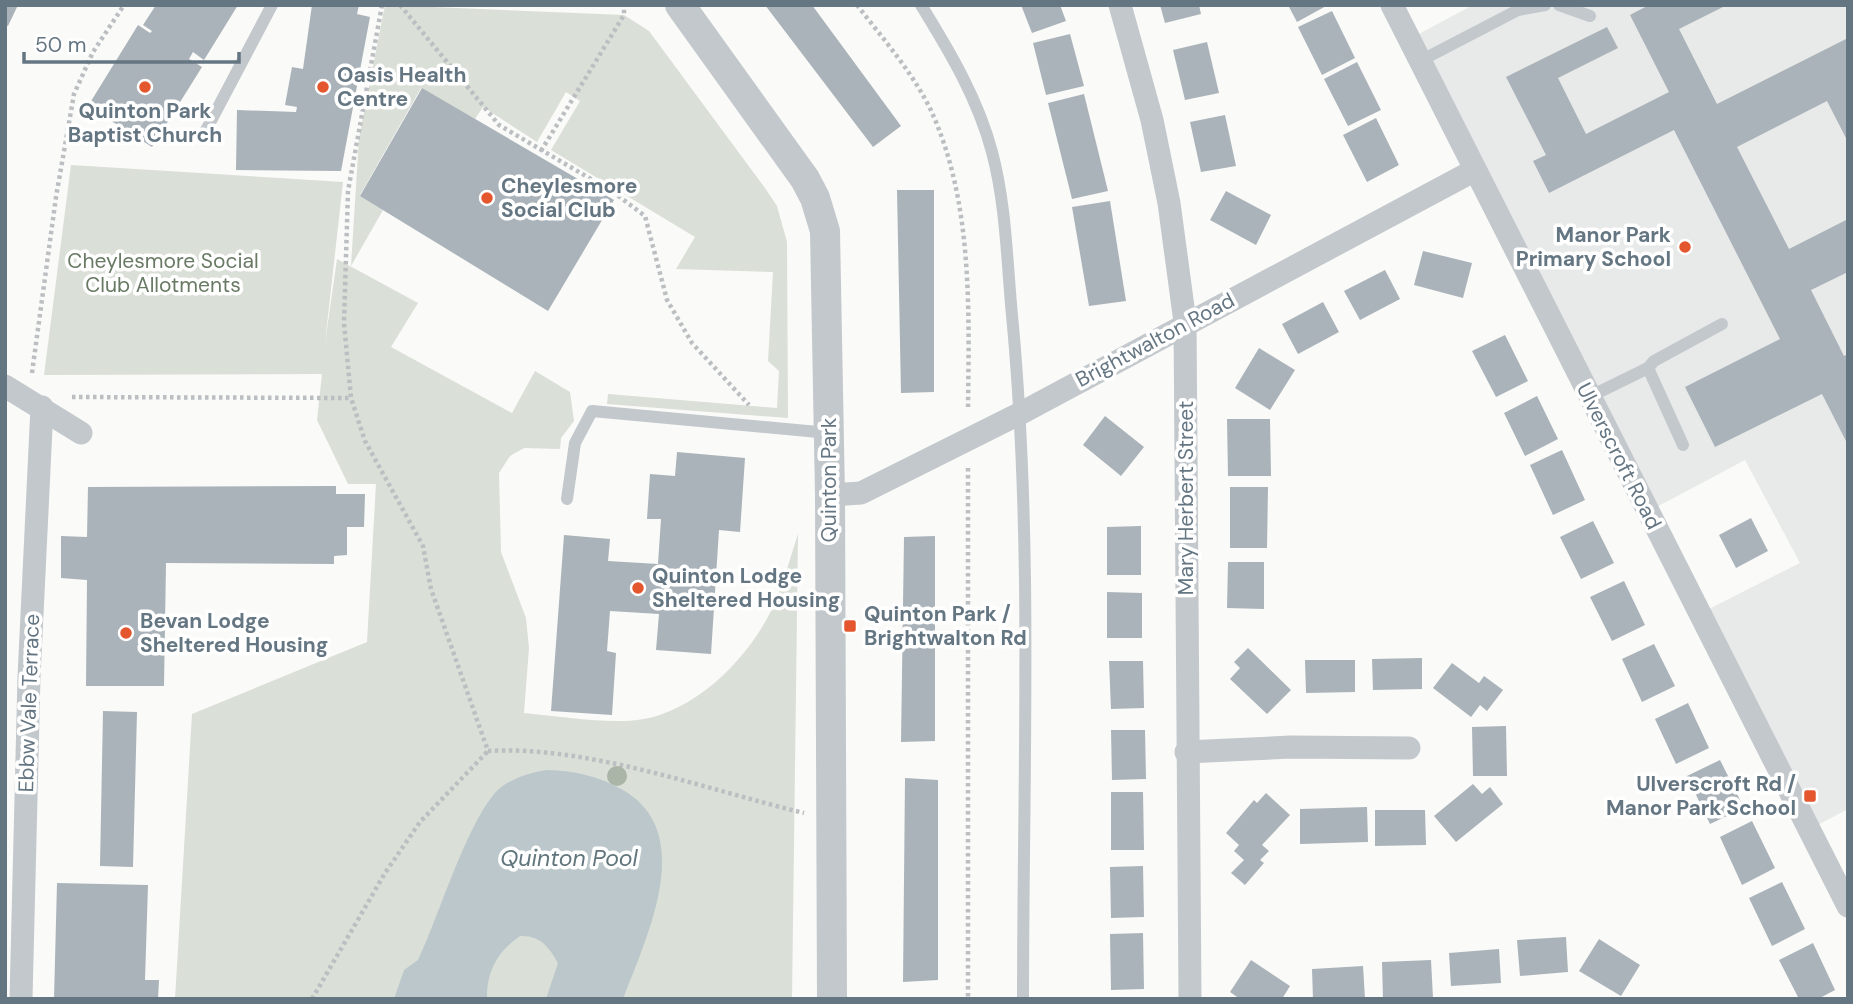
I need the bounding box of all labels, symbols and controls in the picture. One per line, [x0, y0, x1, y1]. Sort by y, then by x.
scale bar [24, 21, 240, 65]
text: 50 m [35, 31, 86, 59]
place label: Oasis Health Centre [337, 61, 466, 113]
marker: Quinton Park Baptist Church [137, 79, 153, 95]
marker: Oasis Health Centre [315, 79, 331, 95]
place label: Quinton Park Baptist Church [68, 97, 222, 149]
place label: Cheylesmore Social Club [501, 172, 637, 224]
marker: Cheylesmore Social Club [479, 190, 495, 206]
place label: Manor Park Primary School [1516, 221, 1671, 273]
marker: Manor Park Primary School [1677, 239, 1693, 255]
park label: Cheylesmore Social Club Allotments [67, 247, 259, 299]
street label: Brightwalton Road [1071, 286, 1239, 394]
street label: Ulverscroft Road [1570, 378, 1668, 534]
street label: Mary Herbert Street [1172, 401, 1200, 595]
street label: Quinton Park [815, 417, 843, 542]
place label: Quinton Lodge Sheltered Housing [652, 562, 840, 614]
marker: Quinton Lodge Sheltered Housing [630, 580, 646, 596]
place label: Quinton Park / Brightwalton Rd [864, 600, 1027, 652]
place label: Bevan Lodge Sheltered Housing [140, 607, 328, 659]
street label: Ebbw Vale Terrace [12, 613, 46, 793]
marker: Quinton Park / Brightwalton Rd [842, 618, 858, 634]
marker: Bevan Lodge Sheltered Housing [118, 625, 134, 641]
place label: Ulverscroft Rd / Manor Park School [1606, 770, 1796, 822]
marker: Ulverscroft Rd / Manor Park School [1802, 788, 1818, 804]
water label: Quinton Pool [500, 843, 639, 873]

